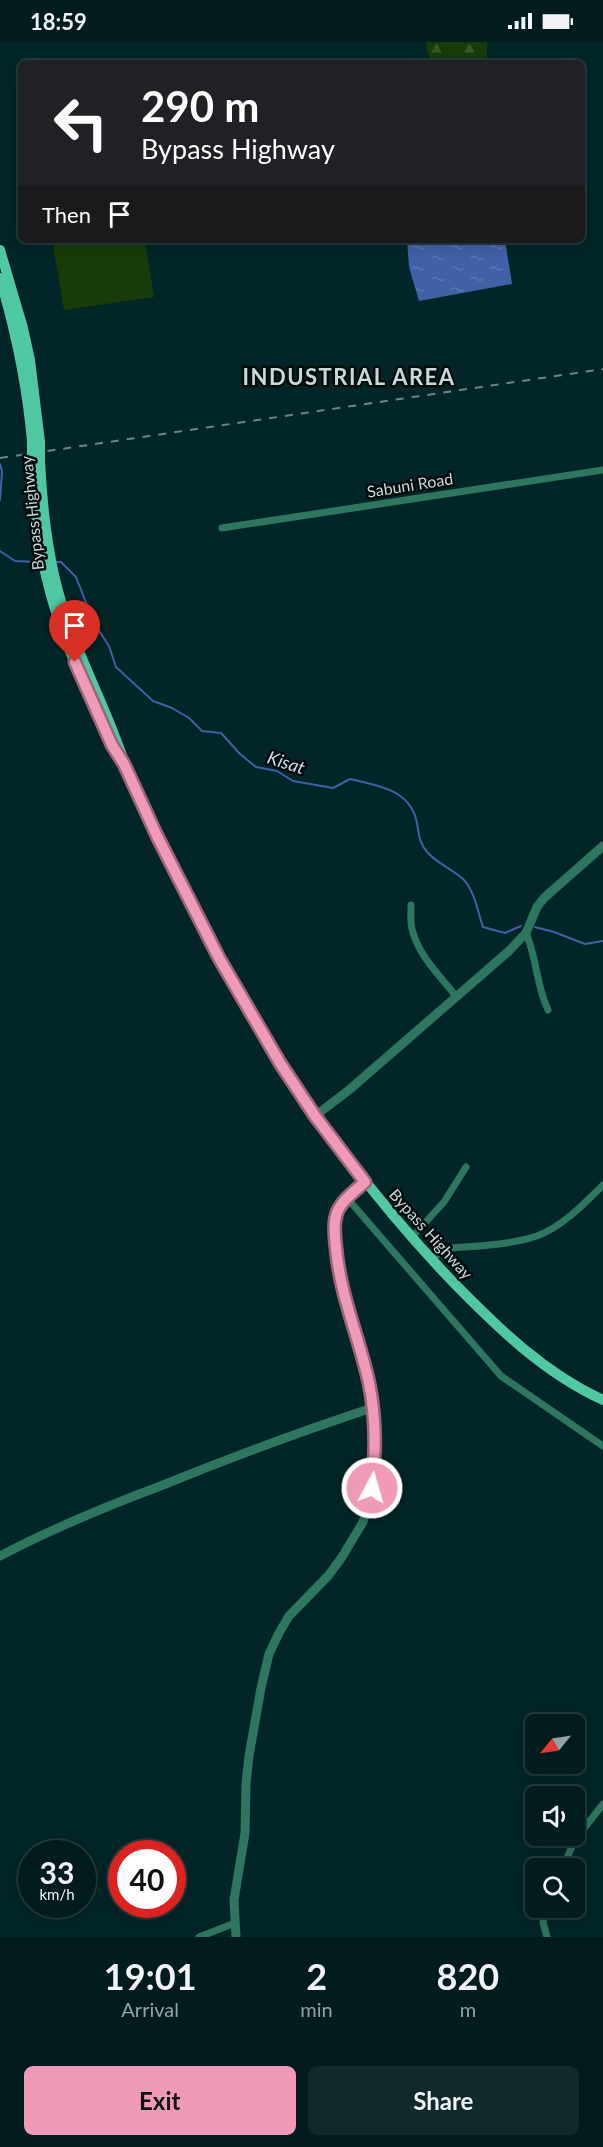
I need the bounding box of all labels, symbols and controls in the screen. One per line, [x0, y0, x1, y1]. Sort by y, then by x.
text: 18:59 [30, 8, 87, 35]
text: 290 m [141, 81, 259, 131]
icon: left [42, 84, 120, 162]
text: Bypass Highway [141, 132, 335, 165]
icon: arrive [103, 198, 136, 231]
text: Then [42, 201, 91, 228]
district label: INDUSTRIAL AREA [243, 363, 456, 390]
street label: Bypass Highway [16, 454, 47, 571]
street label: Sabuni Road [366, 468, 454, 501]
pin [49, 600, 100, 662]
icon: arrive [58, 609, 91, 642]
water label: Kisat [265, 746, 308, 779]
street label: Bypass Highway [386, 1185, 477, 1283]
position arrow [340, 1456, 404, 1520]
north arrow [525, 1714, 585, 1774]
map controls [525, 1714, 585, 1918]
button: sound [525, 1786, 585, 1846]
speed limit sign: 40 [108, 1840, 186, 1918]
text: 33 [40, 1854, 74, 1890]
button: search [525, 1858, 585, 1918]
text: km/h [39, 1885, 75, 1903]
text: 19:01 [104, 1954, 197, 1998]
text: 2 [306, 1954, 327, 1998]
text: 820 [437, 1954, 499, 1998]
text: Arrival [121, 1997, 179, 2021]
text: min [300, 1997, 333, 2021]
text: m [460, 1997, 476, 2021]
button: Exit [24, 2066, 296, 2135]
button: Share [308, 2066, 579, 2135]

